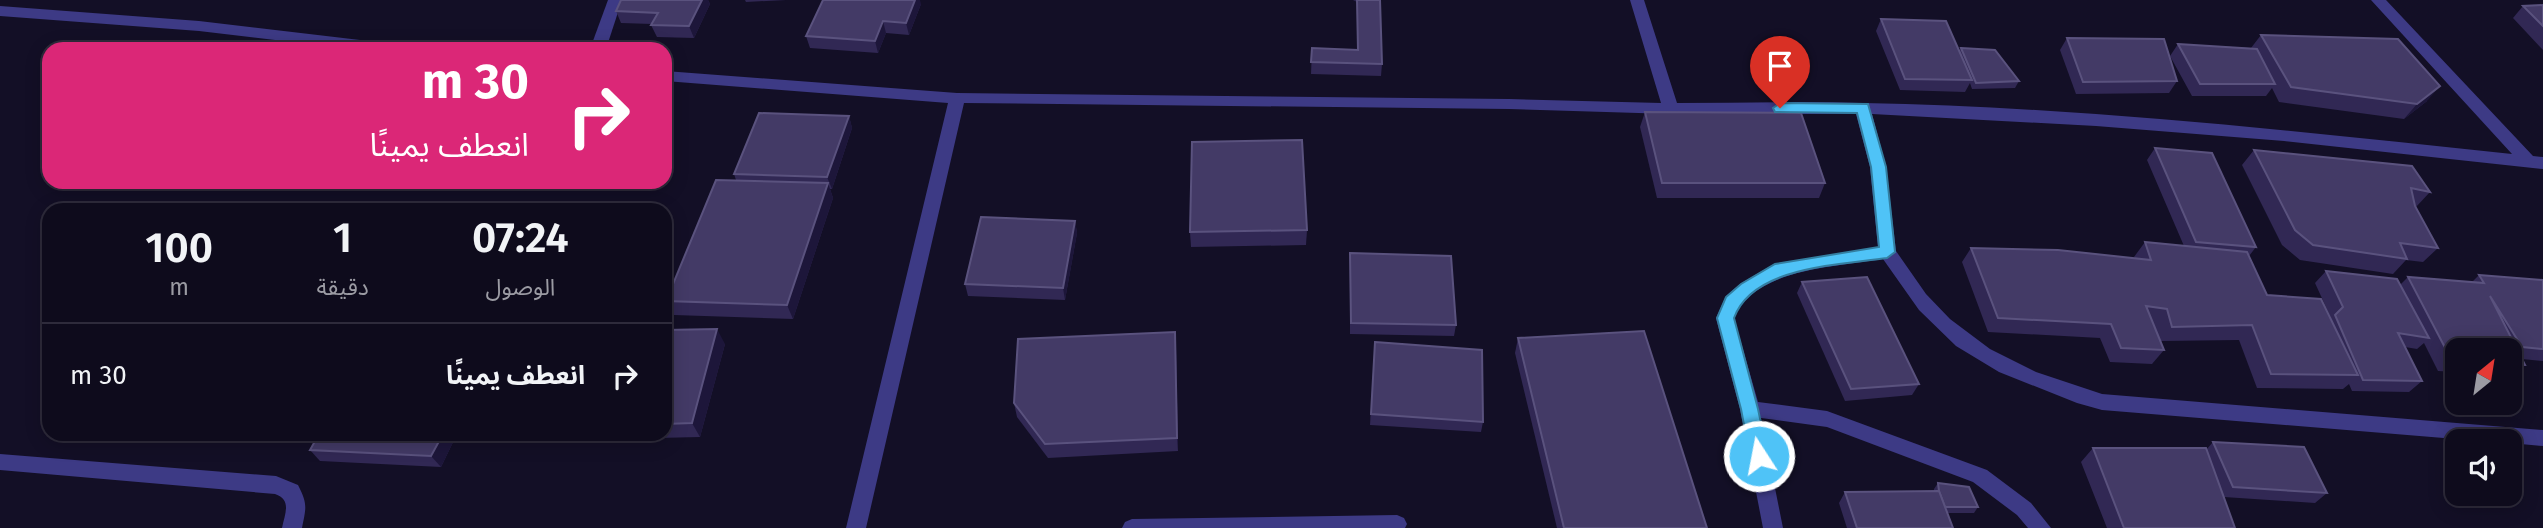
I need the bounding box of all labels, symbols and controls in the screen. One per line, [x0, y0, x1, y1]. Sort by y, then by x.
pin [1750, 36, 1810, 108]
icon: arrive [1761, 47, 1799, 85]
text: 30 m [422, 52, 529, 111]
icon: right [553, 70, 644, 161]
text: انعطف يمينًا [369, 126, 529, 164]
text: 1 [333, 213, 352, 263]
text: 07:24 [472, 213, 569, 263]
text: 100 [145, 223, 213, 273]
text: m [169, 273, 189, 301]
text: دقيقة [316, 273, 369, 301]
text: الوصول [485, 273, 555, 301]
north arrow [2445, 338, 2522, 415]
map controls [2445, 338, 2522, 506]
icon: right [606, 357, 644, 395]
text: 30 m [70, 360, 127, 391]
text: انعطف يمينًا [446, 360, 585, 391]
position arrow [1722, 419, 1796, 493]
button: sound [2445, 429, 2522, 506]

